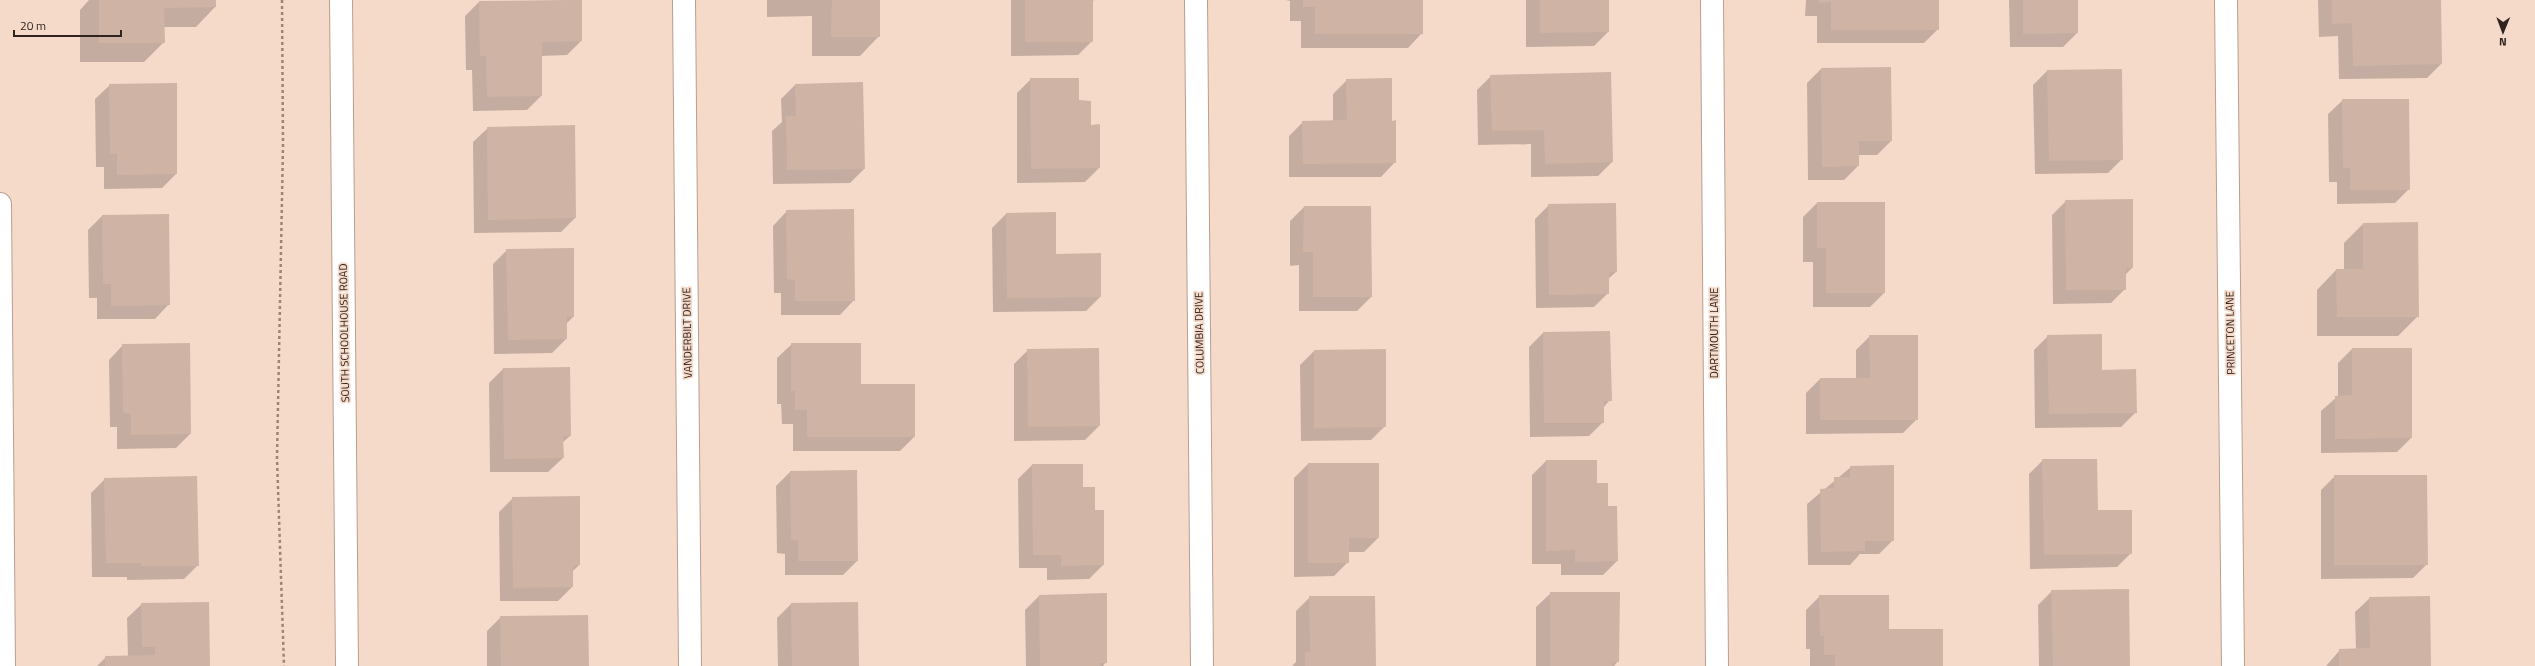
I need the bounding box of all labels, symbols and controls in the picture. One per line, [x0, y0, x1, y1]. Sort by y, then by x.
scale bar [14, 12, 121, 38]
north arrow [2483, 12, 2523, 52]
text: 20 m [20, 16, 46, 35]
text: N [2499, 34, 2507, 50]
street label: SOUTH SCHOOLHOUSE ROAD [335, 263, 353, 403]
street label: VANDERBILT DRIVE [678, 287, 696, 379]
street label: DARTMOUTH LANE [1706, 288, 1722, 378]
street label: PRINCETON LANE [2221, 291, 2239, 375]
street label: COLUMBIA DRIVE [1190, 292, 1208, 374]

